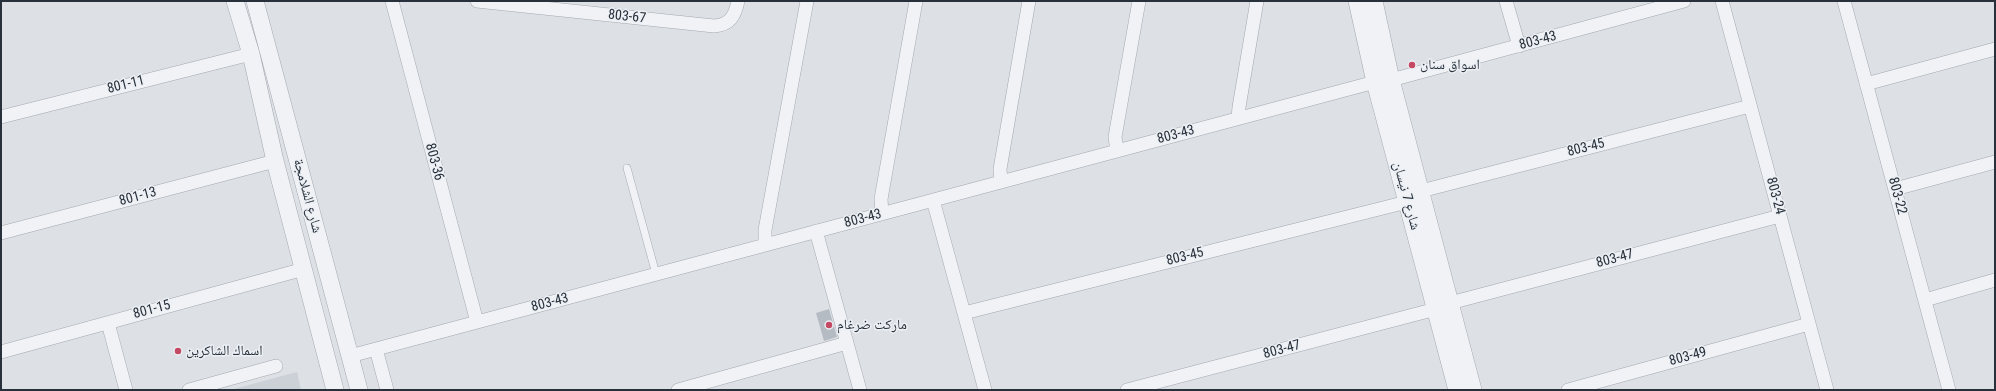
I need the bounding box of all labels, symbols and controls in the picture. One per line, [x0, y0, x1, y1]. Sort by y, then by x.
street label: 803-67 [607, 7, 647, 27]
street label: 803-43 [1517, 28, 1559, 54]
place label: اسواق سنان [1420, 57, 1480, 73]
marker: اسواق سنان [1407, 60, 1417, 70]
street label: 801-11 [106, 72, 146, 98]
street label: 803-43 [1155, 122, 1197, 148]
street label: 803-45 [1566, 135, 1606, 161]
street label: 803-36 [421, 141, 447, 183]
street label: شارع الشلامجة [289, 157, 325, 235]
street label: شارع 7 نيسان [1389, 160, 1423, 232]
street label: 803-24 [1762, 175, 1788, 217]
street label: 803-22 [1884, 175, 1910, 217]
street label: 801-13 [117, 184, 159, 210]
street label: 803-43 [842, 206, 884, 232]
street label: 803-45 [1165, 244, 1205, 270]
street label: 803-47 [1594, 246, 1636, 272]
street label: 803-43 [529, 290, 571, 316]
street label: 801-15 [131, 297, 173, 323]
place label: ماركت ضرغام [837, 317, 907, 333]
marker: ماركت ضرغام [824, 320, 834, 330]
street label: 803-47 [1261, 337, 1303, 363]
place label: اسماك الشاكرين [186, 343, 262, 359]
street label: 803-49 [1667, 344, 1709, 370]
marker: اسماك الشاكرين [173, 346, 183, 356]

